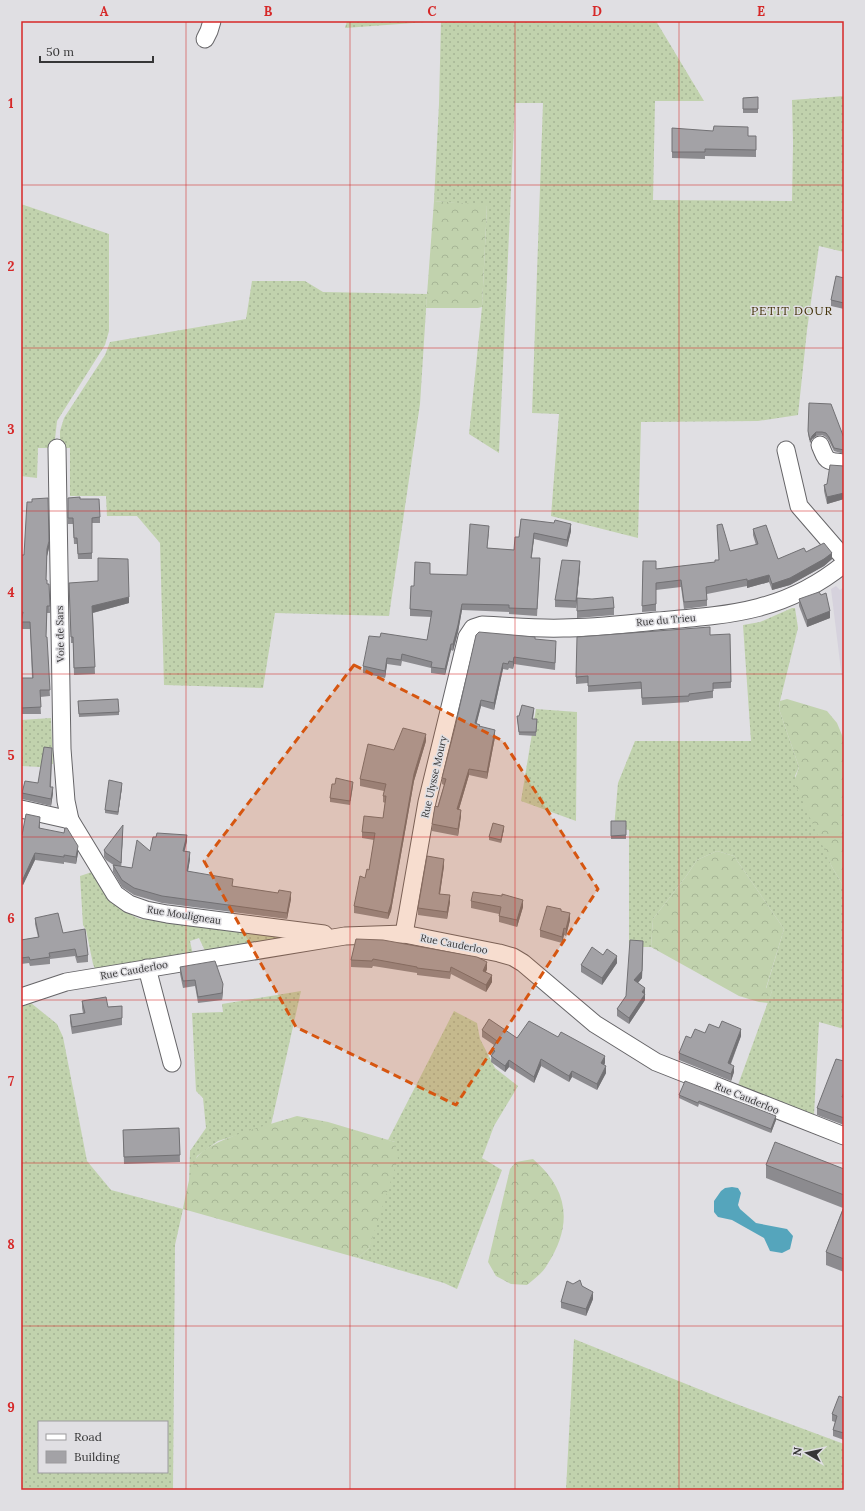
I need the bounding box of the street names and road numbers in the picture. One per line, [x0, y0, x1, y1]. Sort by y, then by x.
street label: Voie de Sars [53, 605, 67, 663]
street label: Rue du Trieu [636, 611, 696, 629]
street label: Rue Ulysse Moury [418, 734, 450, 819]
street label: Rue Mouligneau [146, 903, 222, 927]
street label: Rue Cauderloo [419, 931, 489, 957]
street label: Rue Cauderloo [99, 958, 169, 982]
street label: Rue Cauderloo [713, 1079, 781, 1117]

